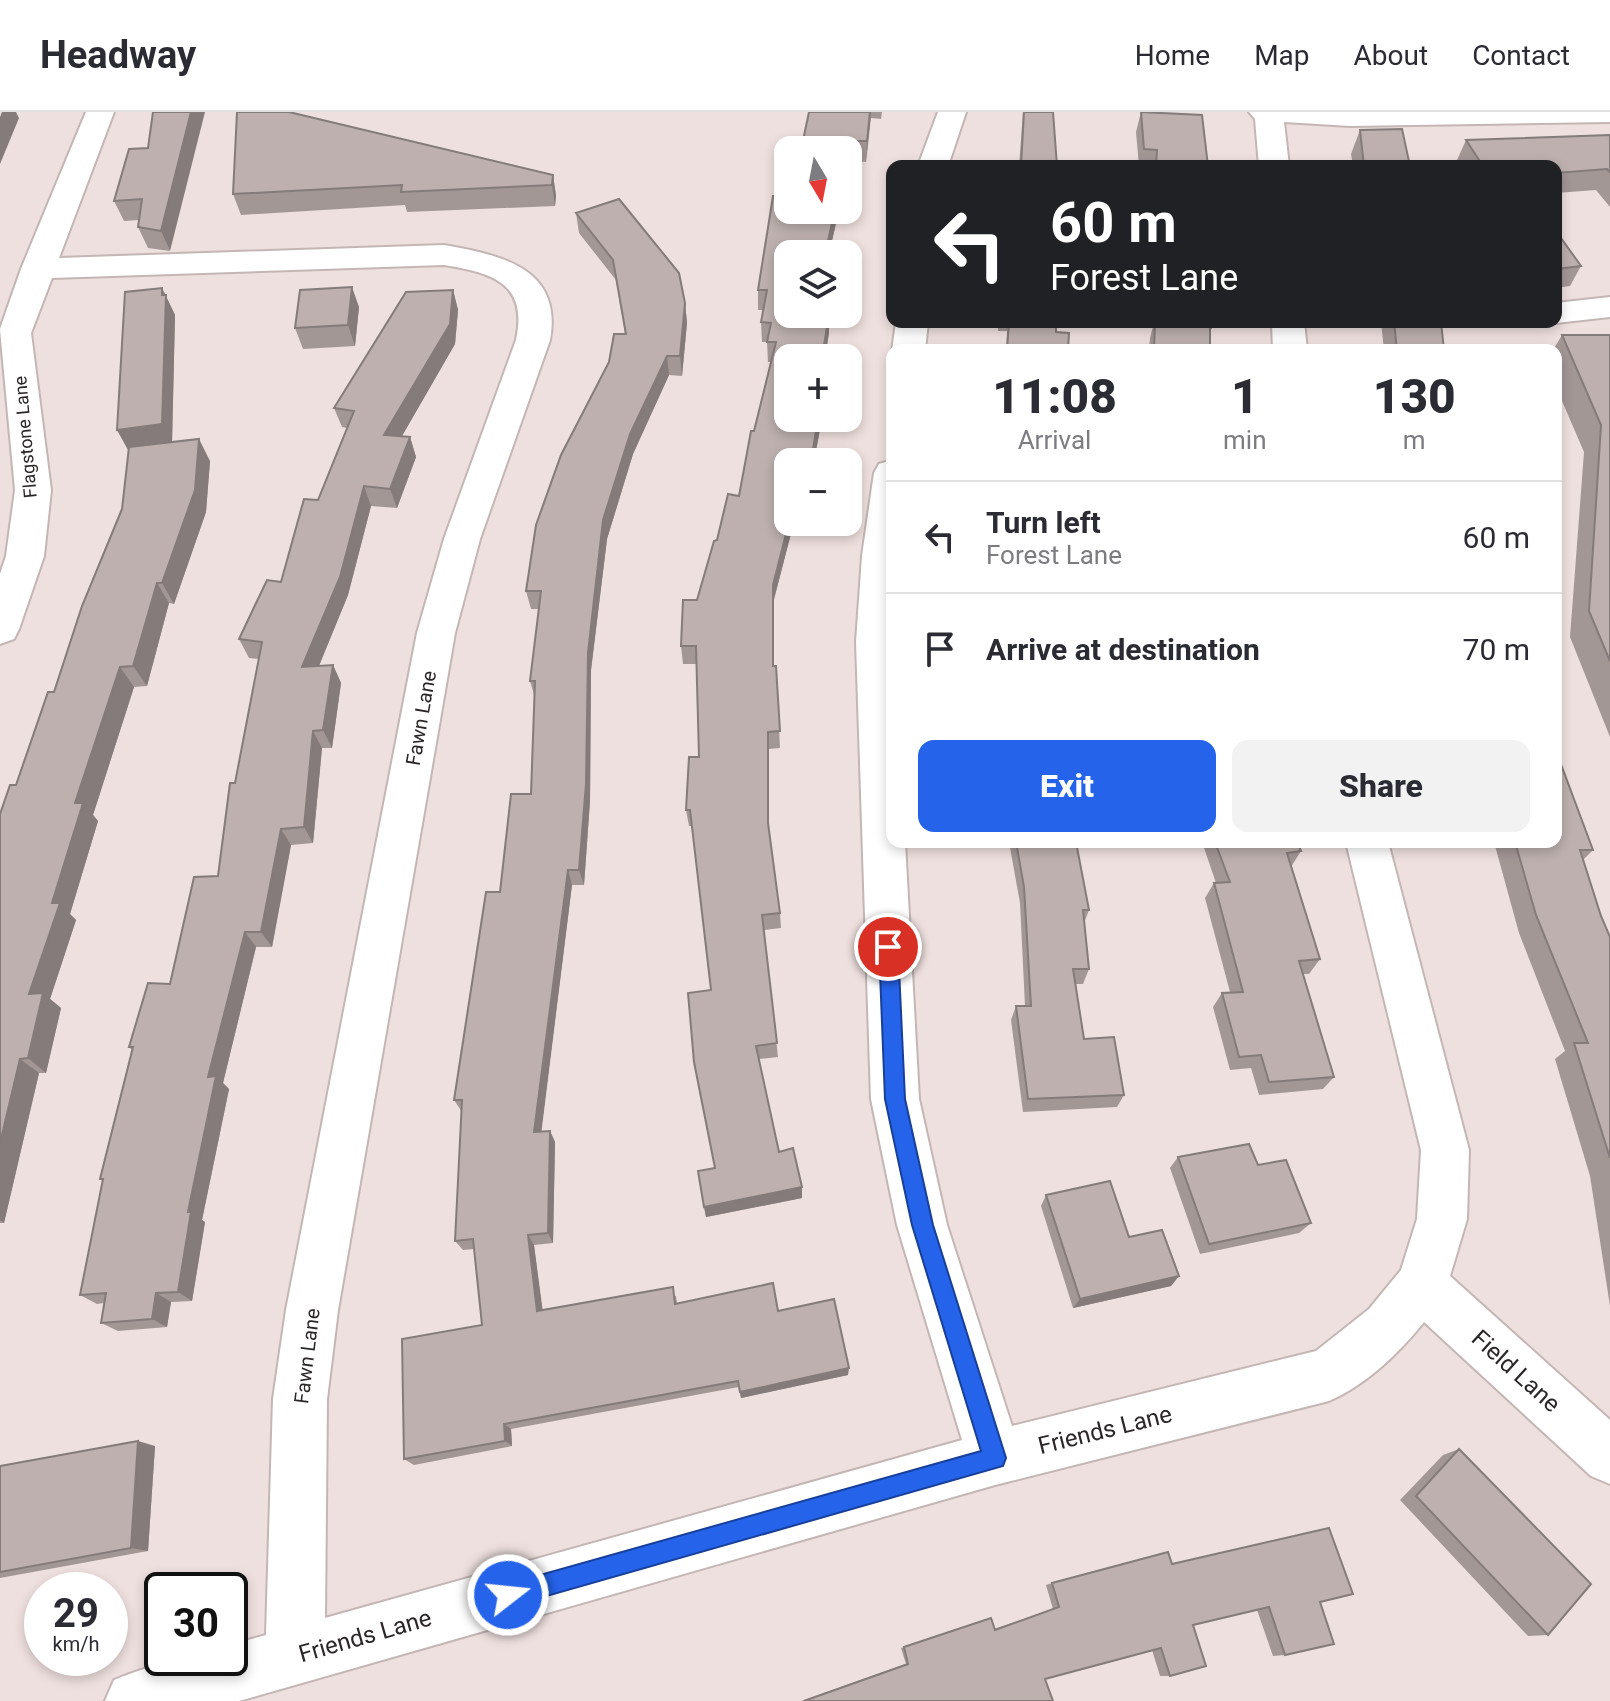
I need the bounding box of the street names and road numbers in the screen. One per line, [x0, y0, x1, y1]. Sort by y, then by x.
street label: Flagstone Lane [9, 375, 41, 499]
street label: Fawn Lane [401, 669, 441, 767]
street label: Fawn Lane [289, 1307, 325, 1405]
street label: Field Lane [1466, 1324, 1566, 1418]
street label: Friends Lane [1035, 1400, 1175, 1460]
street label: Friends Lane [295, 1604, 435, 1668]

